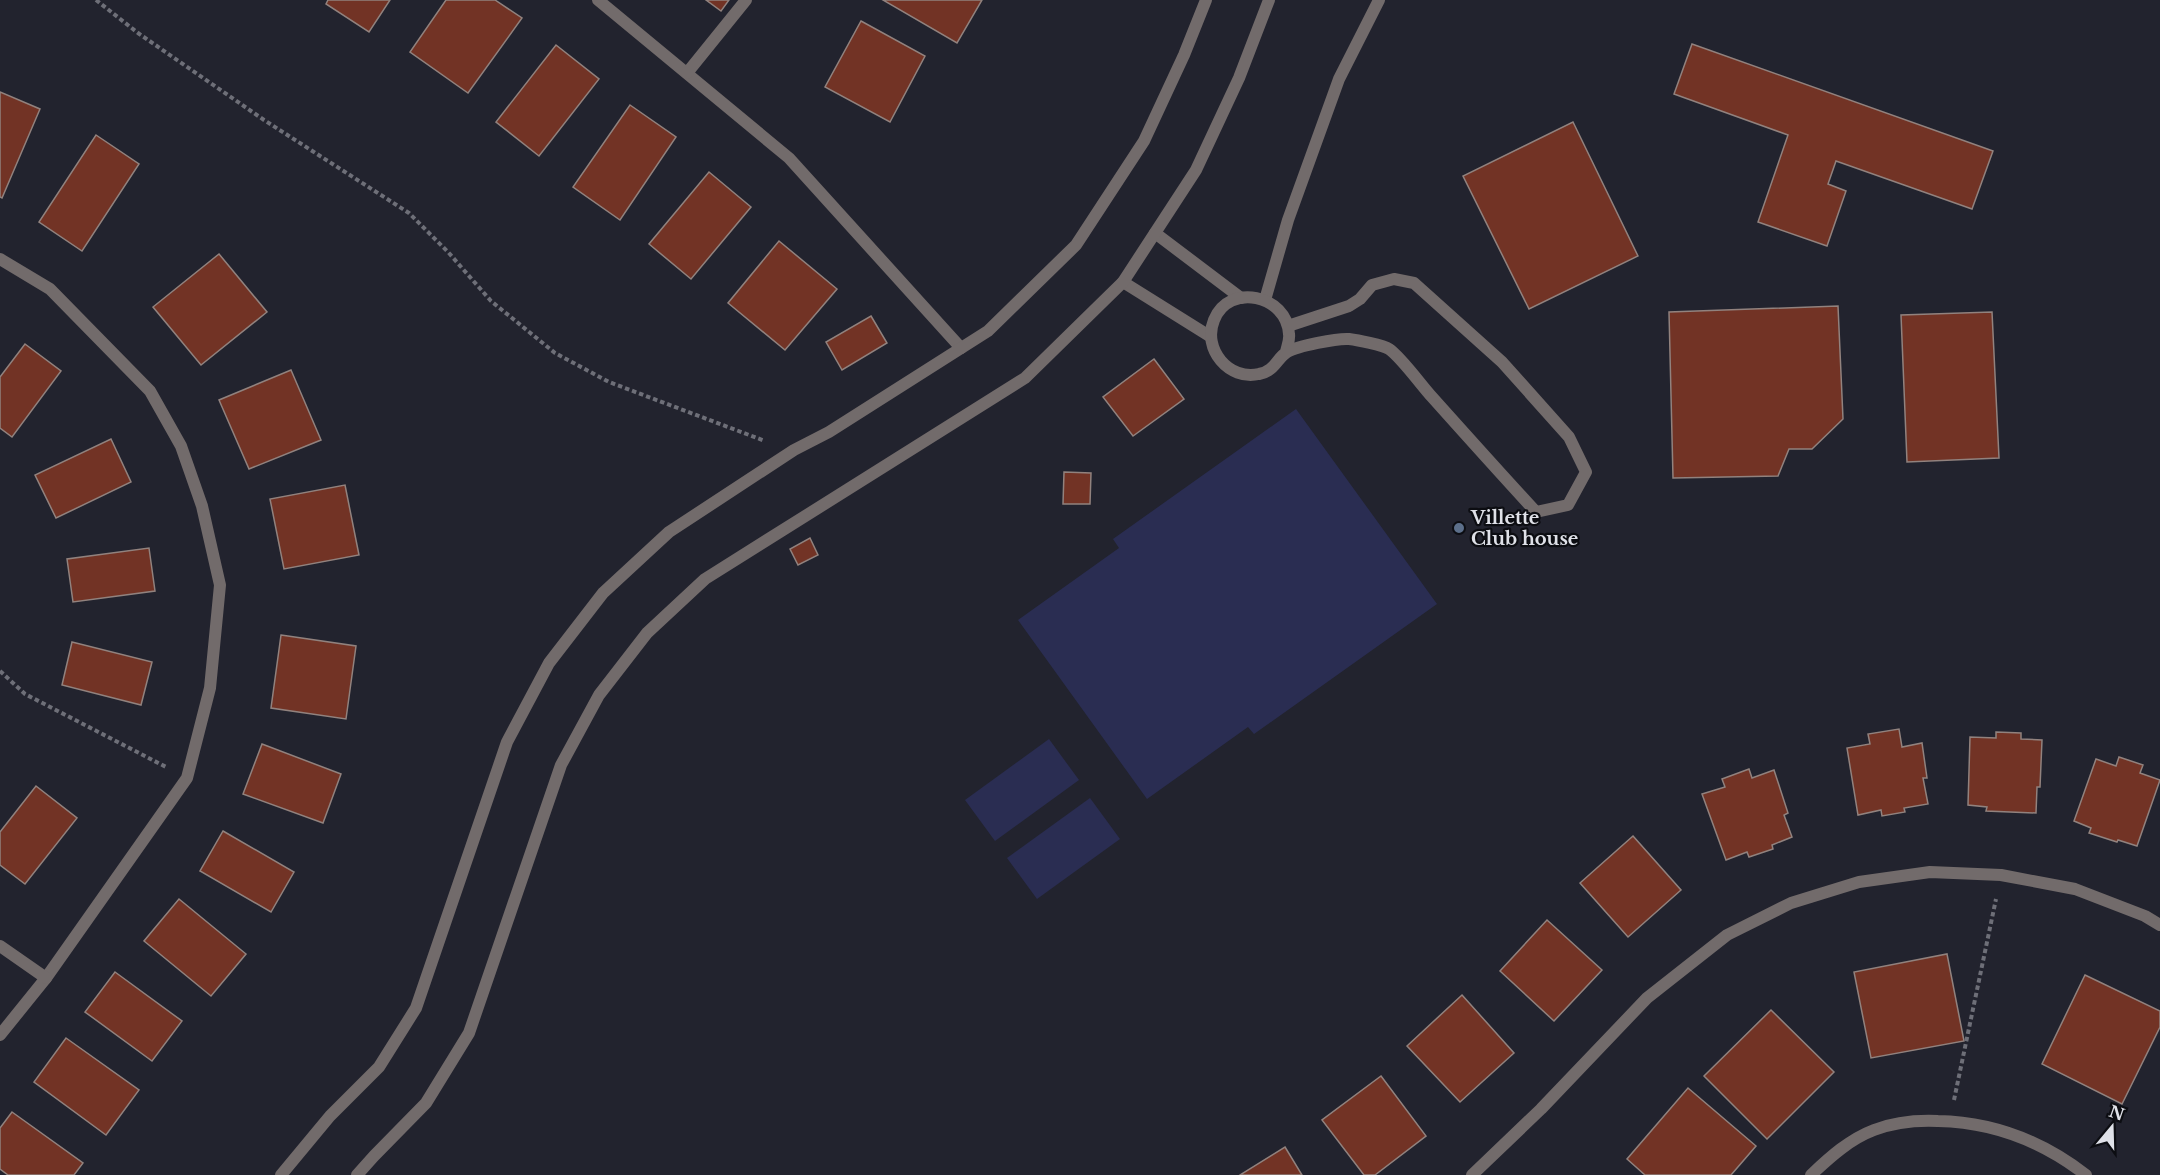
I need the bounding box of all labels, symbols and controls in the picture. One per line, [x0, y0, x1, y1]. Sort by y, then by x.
place label: Villette Club house [1470, 507, 1578, 550]
marker: Villette Club house [1452, 521, 1466, 535]
north arrow [2082, 1097, 2142, 1157]
text: N [2107, 1101, 2127, 1125]

